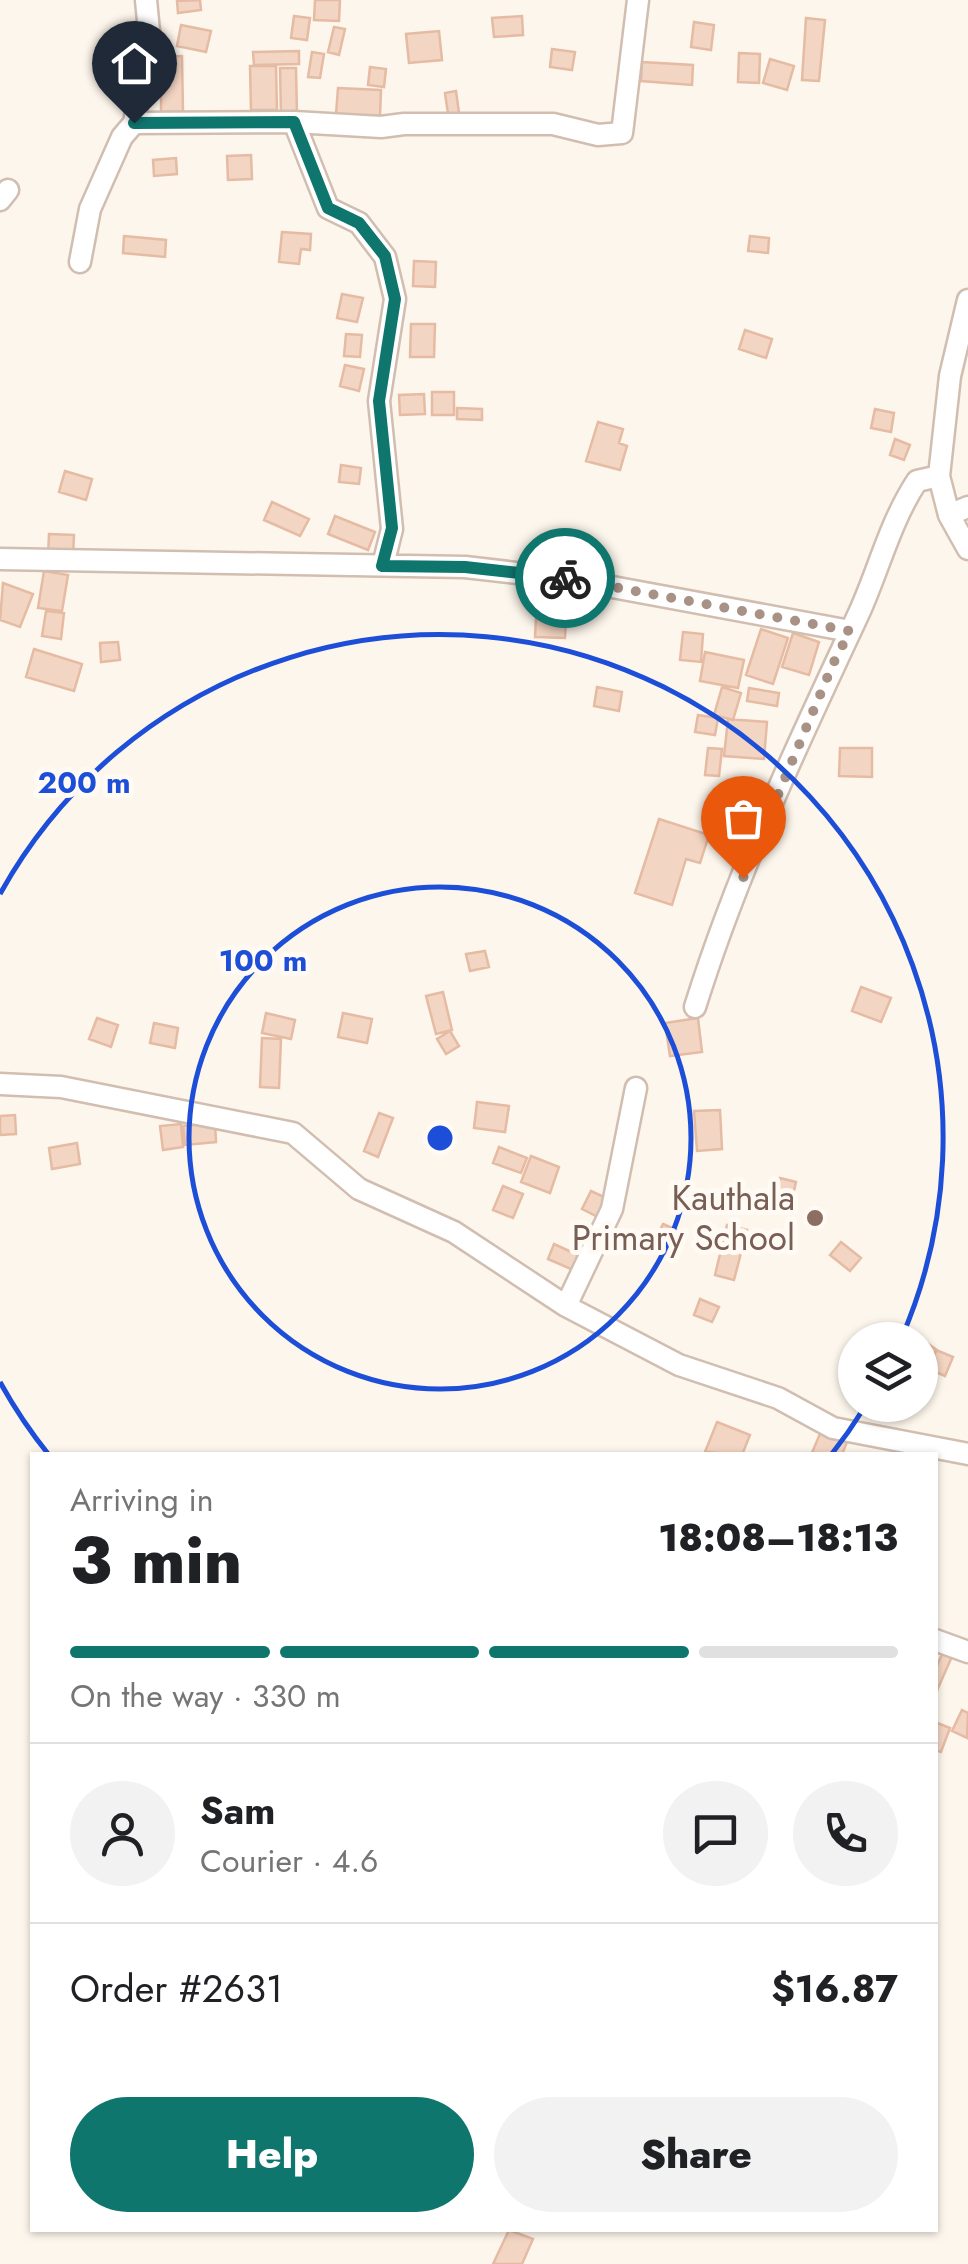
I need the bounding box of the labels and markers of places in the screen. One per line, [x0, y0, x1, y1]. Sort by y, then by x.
pin [92, 21, 177, 124]
pin [701, 776, 786, 879]
centre of rings [422, 1120, 458, 1156]
place label: Kauthala Primary School [572, 1173, 795, 1263]
marker: Kauthala Primary School [804, 1207, 826, 1229]

